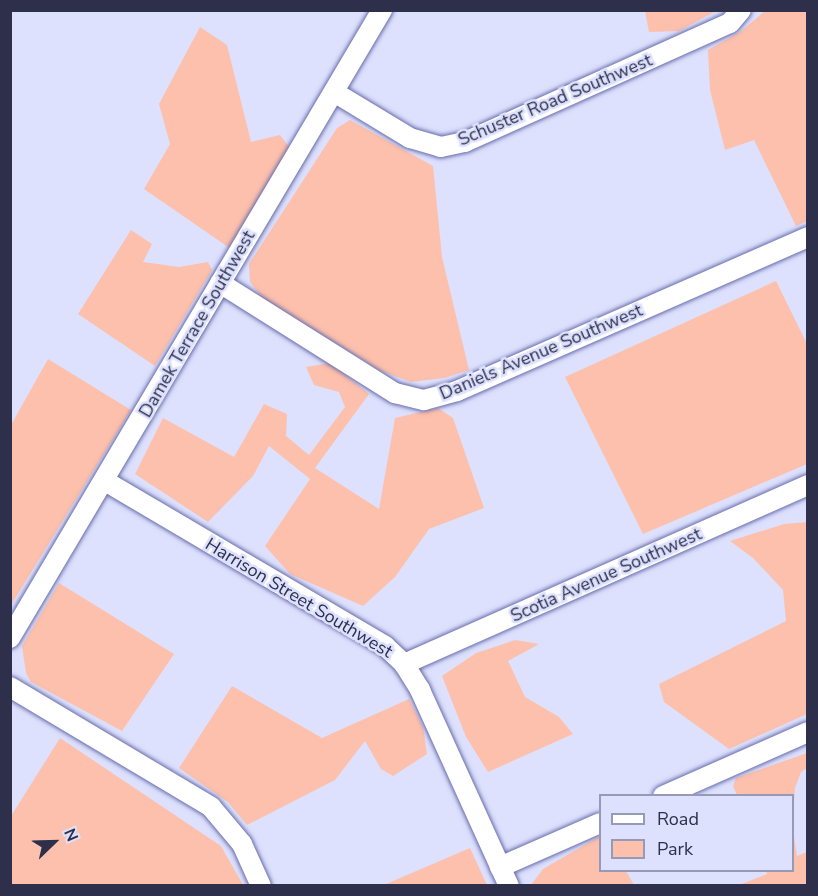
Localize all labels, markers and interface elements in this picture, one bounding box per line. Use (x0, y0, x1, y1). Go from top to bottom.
street label: Schuster Road Southwest (455, 49, 655, 151)
street label: Damek Terrace Southwest (135, 227, 259, 421)
street label: Daniels Avenue Southwest (436, 299, 646, 405)
street label: Scotia Avenue Southwest (507, 523, 705, 627)
street label: Harrison Street Southwest (201, 533, 397, 663)
legend (599, 794, 794, 872)
text: Road (657, 807, 699, 831)
north arrow (24, 812, 84, 872)
text: N (58, 825, 83, 845)
text: Park (657, 837, 693, 861)

